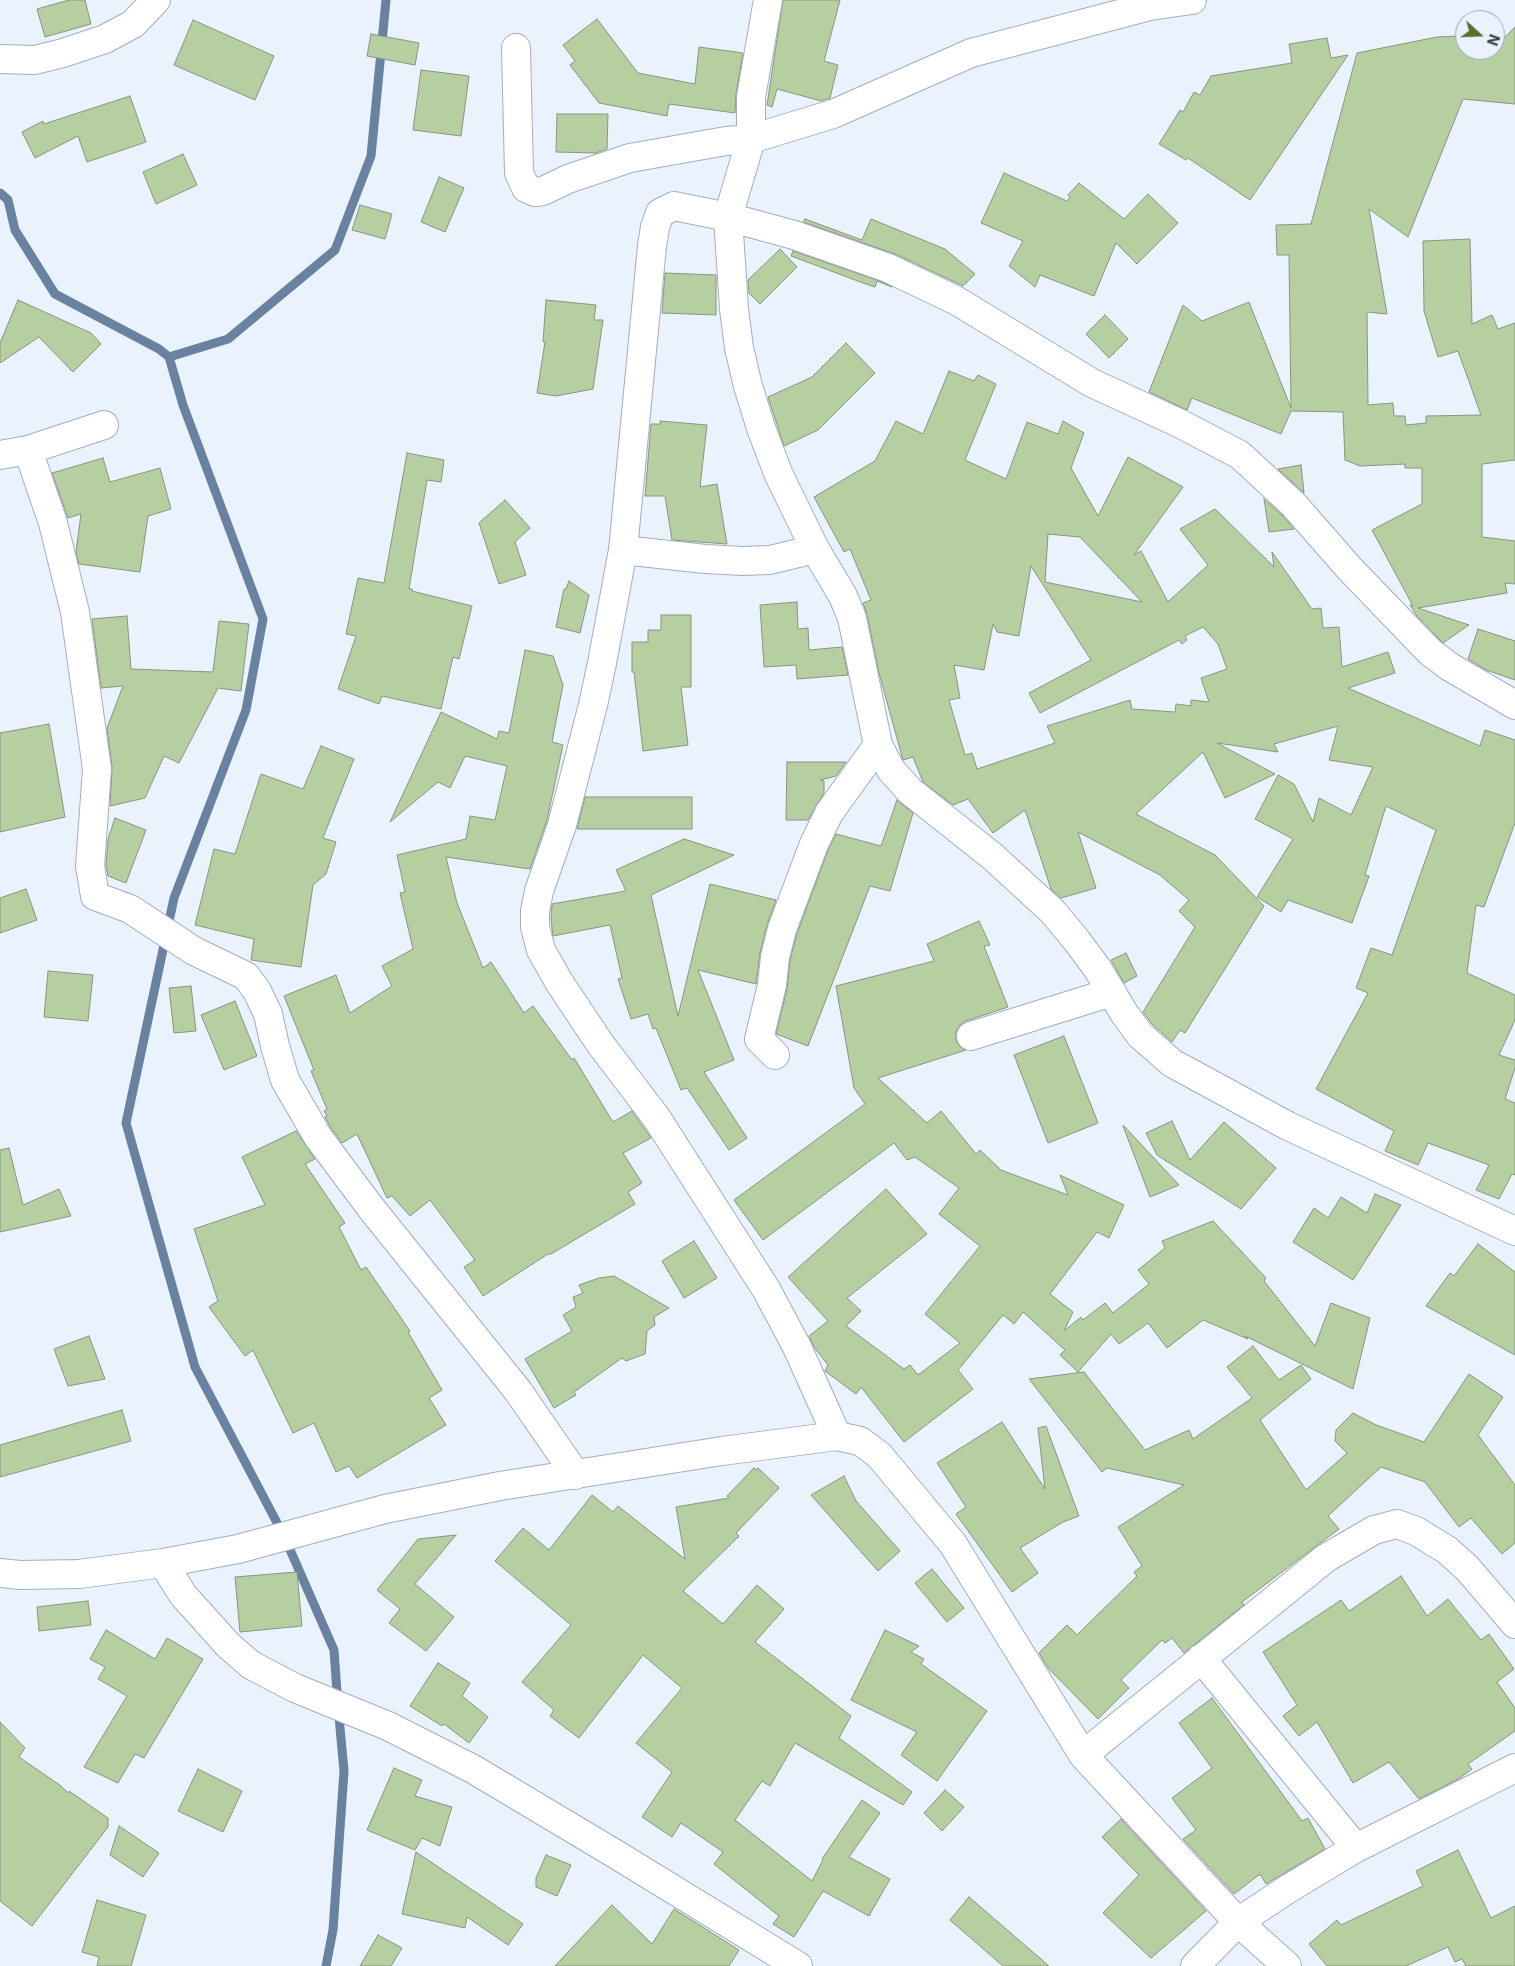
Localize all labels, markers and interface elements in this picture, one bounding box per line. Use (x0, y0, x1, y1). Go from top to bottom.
north arrow (1455, 10, 1505, 60)
text: N (1484, 32, 1503, 48)

